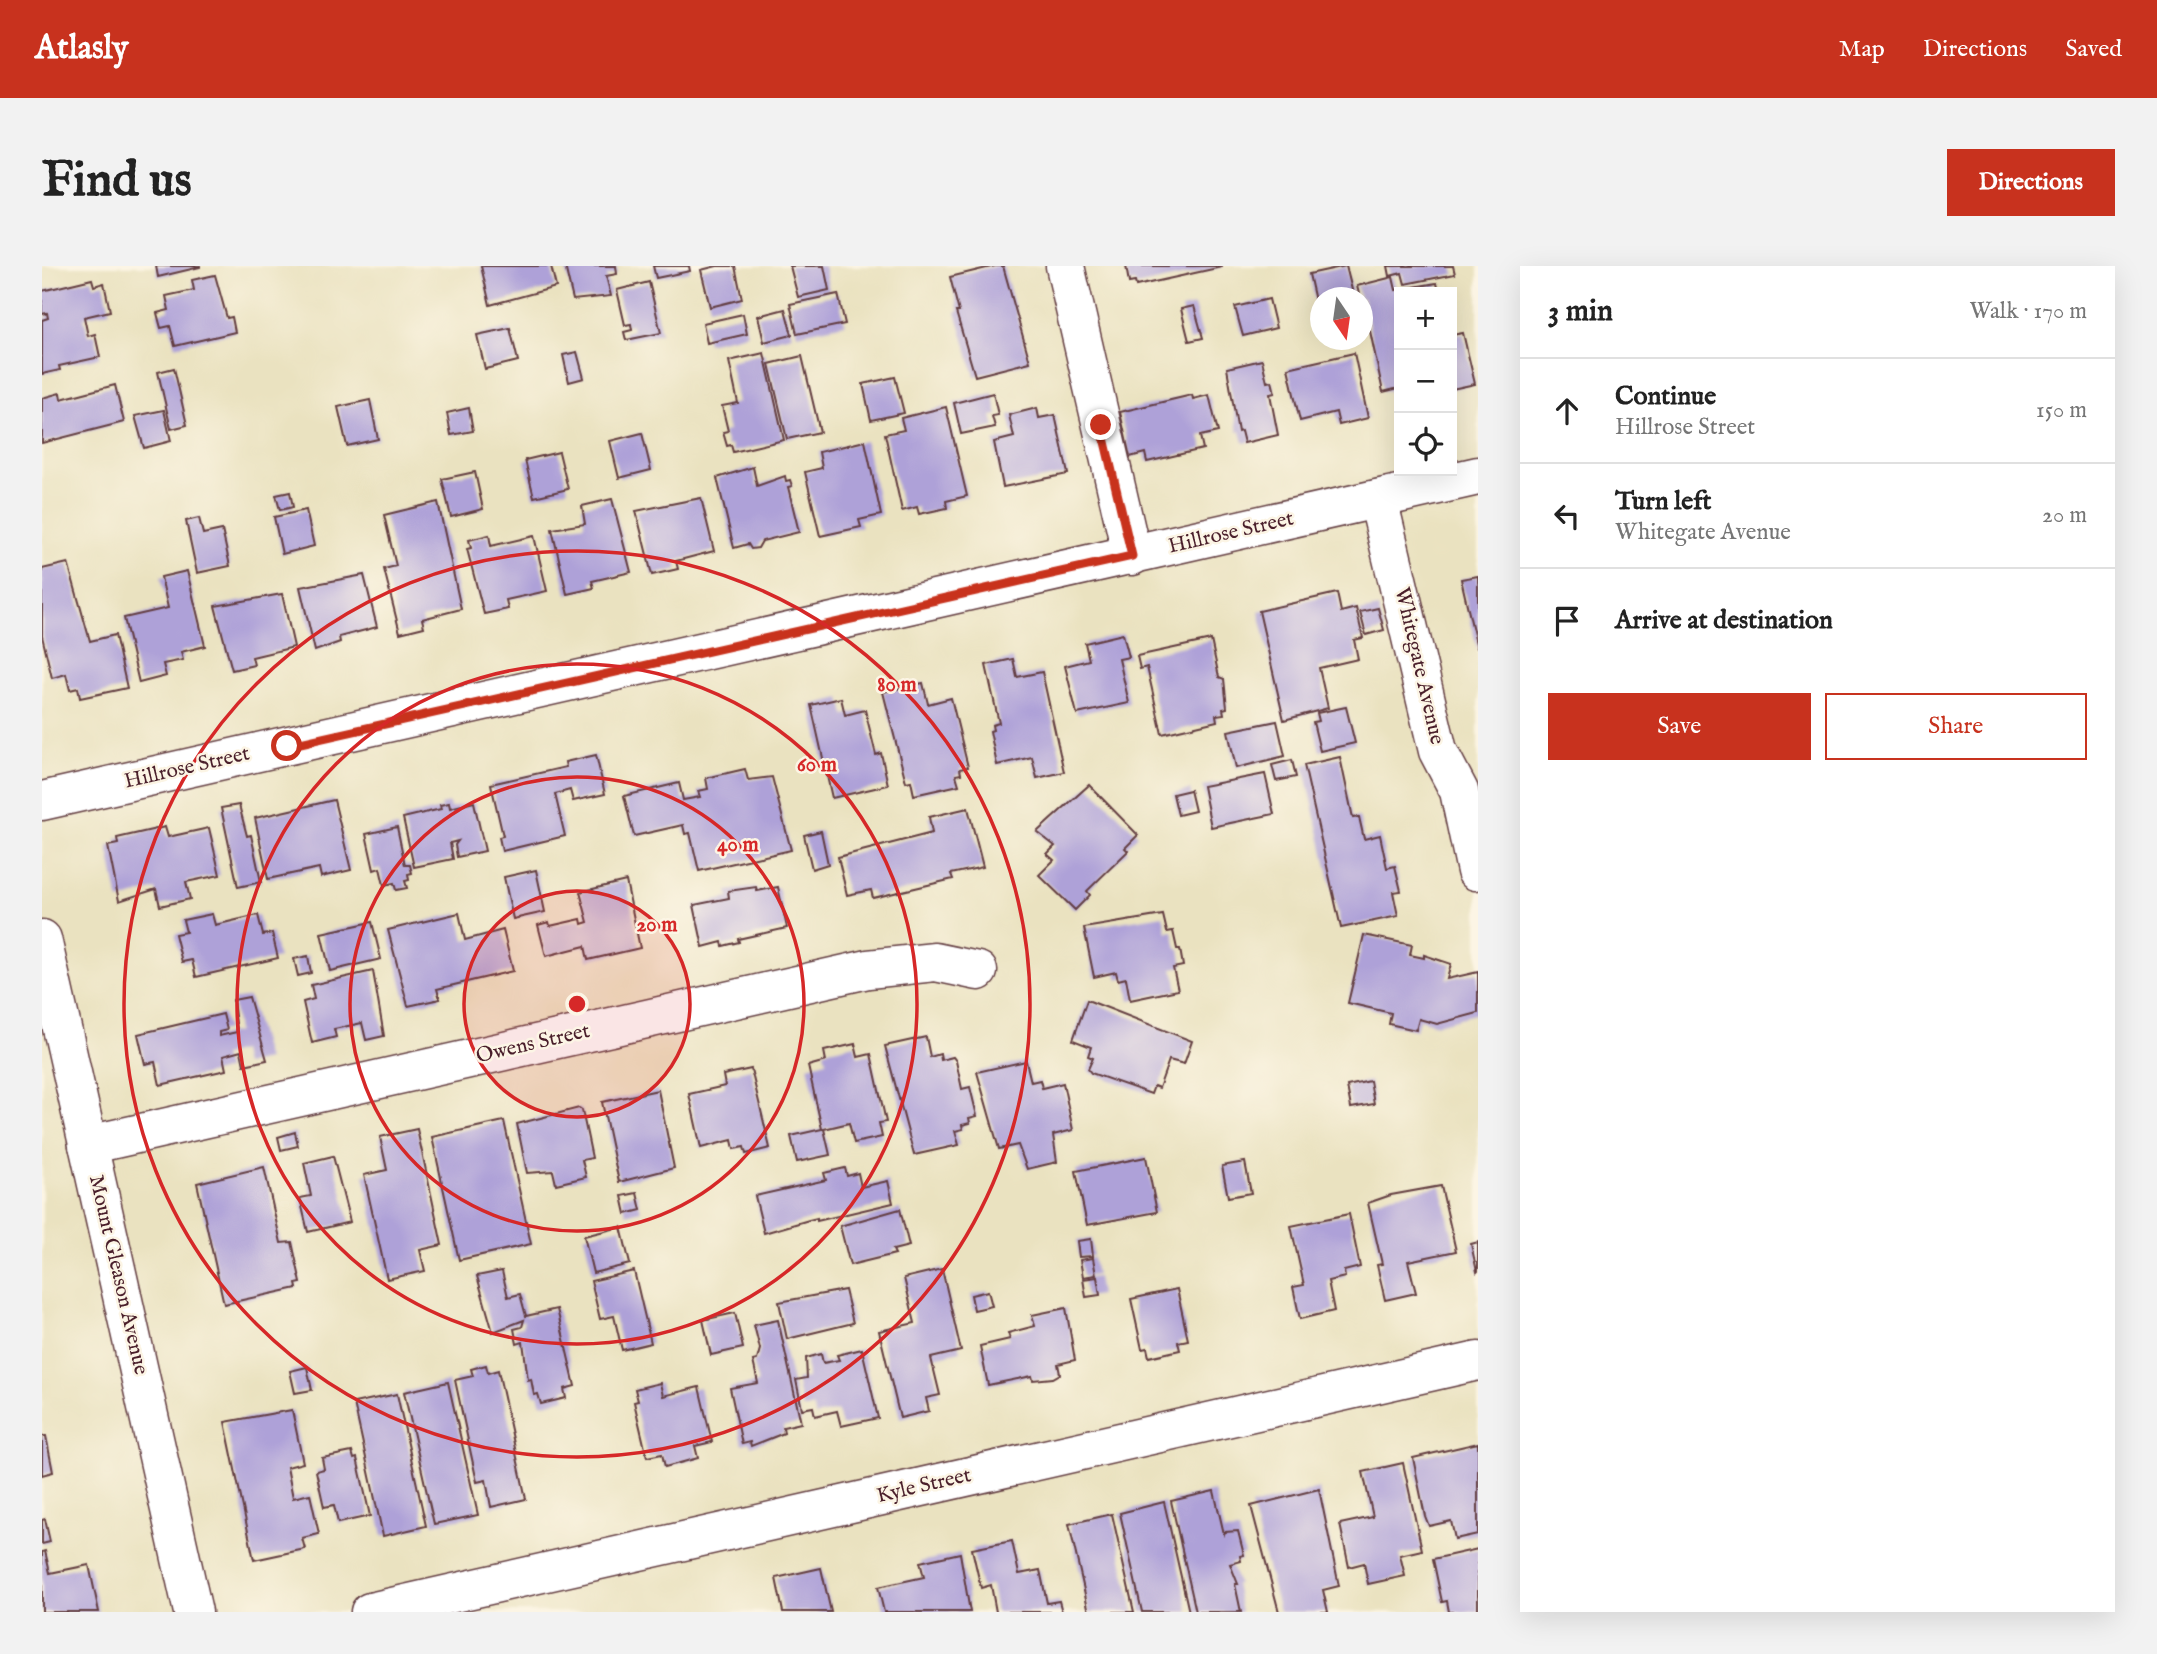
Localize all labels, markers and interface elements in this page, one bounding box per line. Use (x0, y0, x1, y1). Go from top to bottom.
text: Atlasly (35, 28, 128, 70)
text: Map (1839, 34, 1885, 65)
text: Directions (1923, 34, 2027, 65)
text: Saved (2065, 34, 2122, 65)
button: Directions (1947, 149, 2115, 216)
text: Find us (42, 151, 192, 213)
north arrow (1310, 287, 1373, 350)
map controls (1394, 287, 1457, 476)
button: + (1394, 287, 1457, 350)
text: 3 min (1548, 293, 1613, 331)
text: Walk · 170 m (1969, 297, 2087, 326)
button: − (1394, 350, 1457, 413)
text: Continue (1615, 380, 1716, 413)
icon: ahead (1548, 392, 1586, 430)
text: 150 m (2036, 396, 2087, 425)
route end (1085, 409, 1116, 440)
button: locate (1394, 413, 1457, 476)
text: Hillrose Street (1615, 413, 1755, 442)
text: Turn left (1615, 485, 1712, 518)
icon: left (1548, 497, 1586, 535)
text: 20 m (2042, 501, 2087, 530)
street label: Hillrose Street (1166, 505, 1296, 561)
text: Whitegate Avenue (1615, 518, 1791, 547)
street label: Whitegate Avenue (1388, 585, 1450, 748)
icon: arrive (1548, 602, 1586, 640)
text: Arrive at destination (1615, 604, 1833, 637)
text: 80 m (877, 672, 917, 699)
button: Save (1548, 693, 1811, 760)
button: Share (1825, 693, 2087, 760)
route start (271, 730, 302, 761)
street label: Hillrose Street (122, 740, 252, 796)
text: 60 m (797, 752, 838, 779)
text: 40 m (717, 832, 759, 859)
text: 20 m (637, 912, 678, 939)
centre of rings (565, 992, 589, 1016)
street label: Owens Street (473, 1018, 593, 1070)
street label: Mount Gleason Avenue (82, 1172, 154, 1378)
street label: Kyle Street (874, 1462, 974, 1510)

